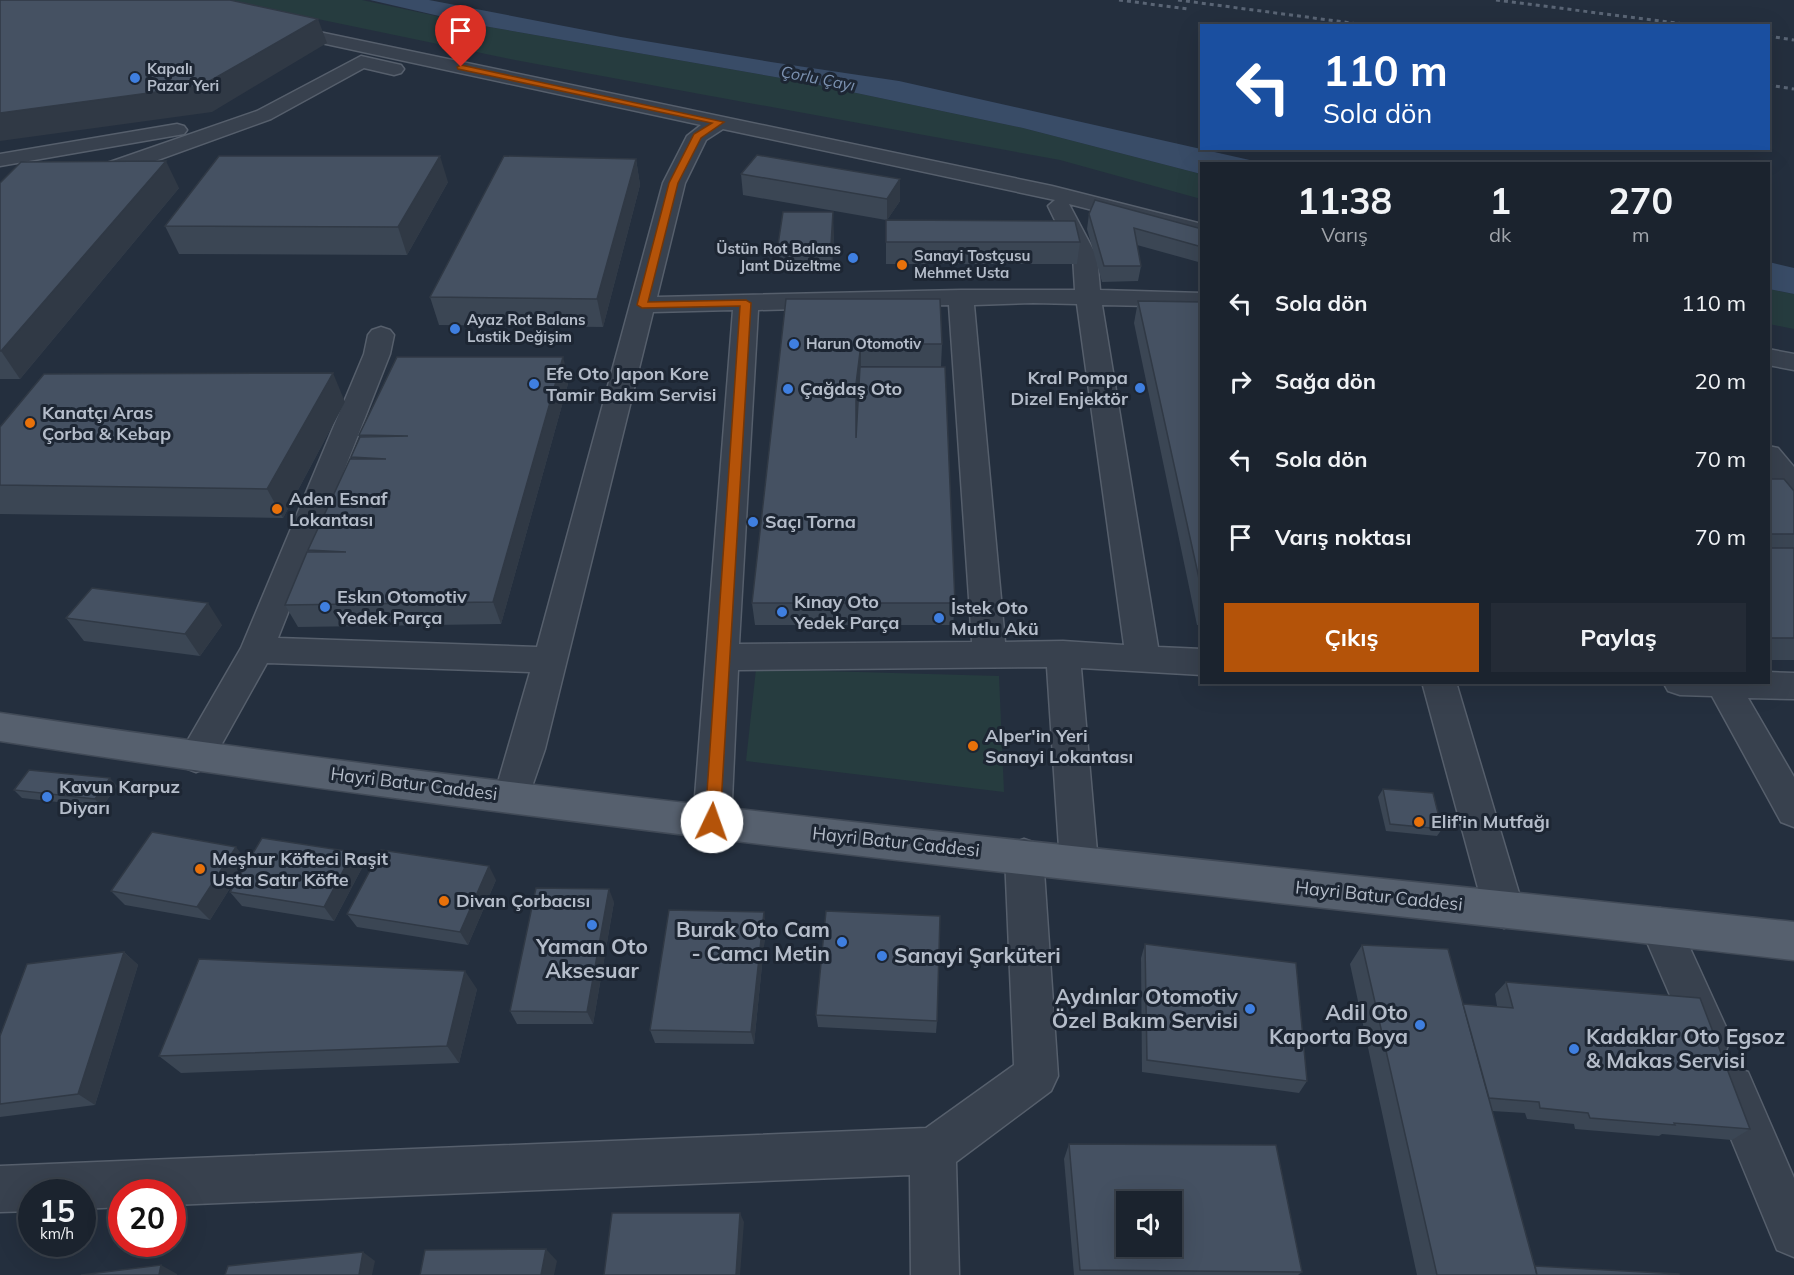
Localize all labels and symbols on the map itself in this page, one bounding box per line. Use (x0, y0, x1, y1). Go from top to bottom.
pin (435, 5, 486, 67)
place label: Kapalı Pazar Yeri (147, 59, 219, 95)
water label: Çorlu Çayı (779, 61, 857, 95)
marker: Kapalı Pazar Yeri (128, 71, 142, 85)
place label: Üstün Rot Balans Jant Düzeltme (716, 239, 841, 275)
place label: Sanayi Tostçusu Mehmet Usta (914, 246, 1030, 282)
marker: Üstün Rot Balans Jant Düzeltme (846, 251, 860, 265)
marker: Sanayi Tostçusu Mehmet Usta (895, 258, 909, 272)
place label: Ayaz Rot Balans Lastik Değişim (467, 310, 586, 346)
marker: Ayaz Rot Balans Lastik Değişim (448, 322, 462, 336)
place label: Harun Otomotiv (806, 334, 922, 353)
marker: Harun Otomotiv (787, 337, 801, 351)
place label: Efe Oto Japon Kore Tamir Bakım Servisi (546, 362, 716, 406)
place label: Kral Pompa Dizel Enjektör (1011, 366, 1129, 410)
marker: Efe Oto Japon Kore Tamir Bakım Servisi (527, 377, 541, 391)
place label: Çağdaş Oto (800, 377, 902, 400)
marker: Kral Pompa Dizel Enjektör (1133, 381, 1147, 395)
marker: Çağdaş Oto (781, 382, 795, 396)
place label: Kanatçı Aras Çorba & Kebap (42, 401, 171, 445)
marker: Kanatçı Aras Çorba & Kebap (23, 416, 37, 430)
place label: Aden Esnaf Lokantası (289, 487, 388, 531)
marker: Aden Esnaf Lokantası (270, 502, 284, 516)
place label: Saçı Torna (765, 510, 856, 533)
marker: Saçı Torna (746, 515, 760, 529)
place label: Eskın Otomotiv Yedek Parça (336, 585, 467, 629)
place label: Kınay Oto Yedek Parça (793, 590, 899, 634)
place label: İstek Oto Mutlu Akü (951, 596, 1039, 640)
marker: Eskın Otomotiv Yedek Parça (318, 600, 332, 614)
marker: Kınay Oto Yedek Parça (775, 605, 789, 619)
marker: İstek Oto Mutlu Akü (932, 611, 946, 625)
place label: Alper'in Yeri Sanayi Lokantası (985, 724, 1133, 768)
marker: Alper'in Yeri Sanayi Lokantası (966, 739, 980, 753)
street label: Hayri Batur Caddesi (329, 762, 499, 805)
place label: Kavun Karpuz Diyarı (59, 775, 180, 819)
marker: Kavun Karpuz Diyarı (40, 790, 54, 804)
position arrow (680, 790, 744, 854)
place label: Elif'in Mutfağı (1431, 810, 1550, 833)
marker: Elif'in Mutfağı (1412, 815, 1426, 829)
street label: Hayri Batur Caddesi (811, 821, 981, 862)
place label: Meşhur Köfteci Raşit Usta Satır Köfte (212, 847, 388, 891)
marker: Meşhur Köfteci Raşit Usta Satır Köfte (193, 862, 207, 876)
street label: Hayri Batur Caddesi (1294, 875, 1464, 916)
place label: Divan Çorbacısı (456, 889, 590, 912)
marker: Divan Çorbacısı (437, 894, 451, 908)
place label: Burak Oto Cam - Camcı Metin (676, 916, 830, 966)
marker: Yaman Oto Aksesuar (585, 918, 599, 932)
place label: Yaman Oto Aksesuar (535, 933, 648, 983)
marker: Burak Oto Cam - Camcı Metin (835, 935, 849, 949)
place label: Sanayi Şarküteri (894, 942, 1061, 968)
marker: Sanayi Şarküteri (875, 949, 889, 963)
place label: Aydınlar Otomotiv Özel Bakım Servisi (1052, 983, 1239, 1033)
place label: Adil Oto Kaporta Boya (1269, 999, 1408, 1049)
marker: Aydınlar Otomotiv Özel Bakım Servisi (1243, 1002, 1257, 1016)
marker: Adil Oto Kaporta Boya (1413, 1018, 1427, 1032)
place label: Kadaklar Oto Egsoz & Makas Servisi (1586, 1023, 1785, 1073)
marker: Kadaklar Oto Egsoz & Makas Servisi (1567, 1042, 1581, 1056)
speed limit sign: 20 (108, 1179, 186, 1257)

